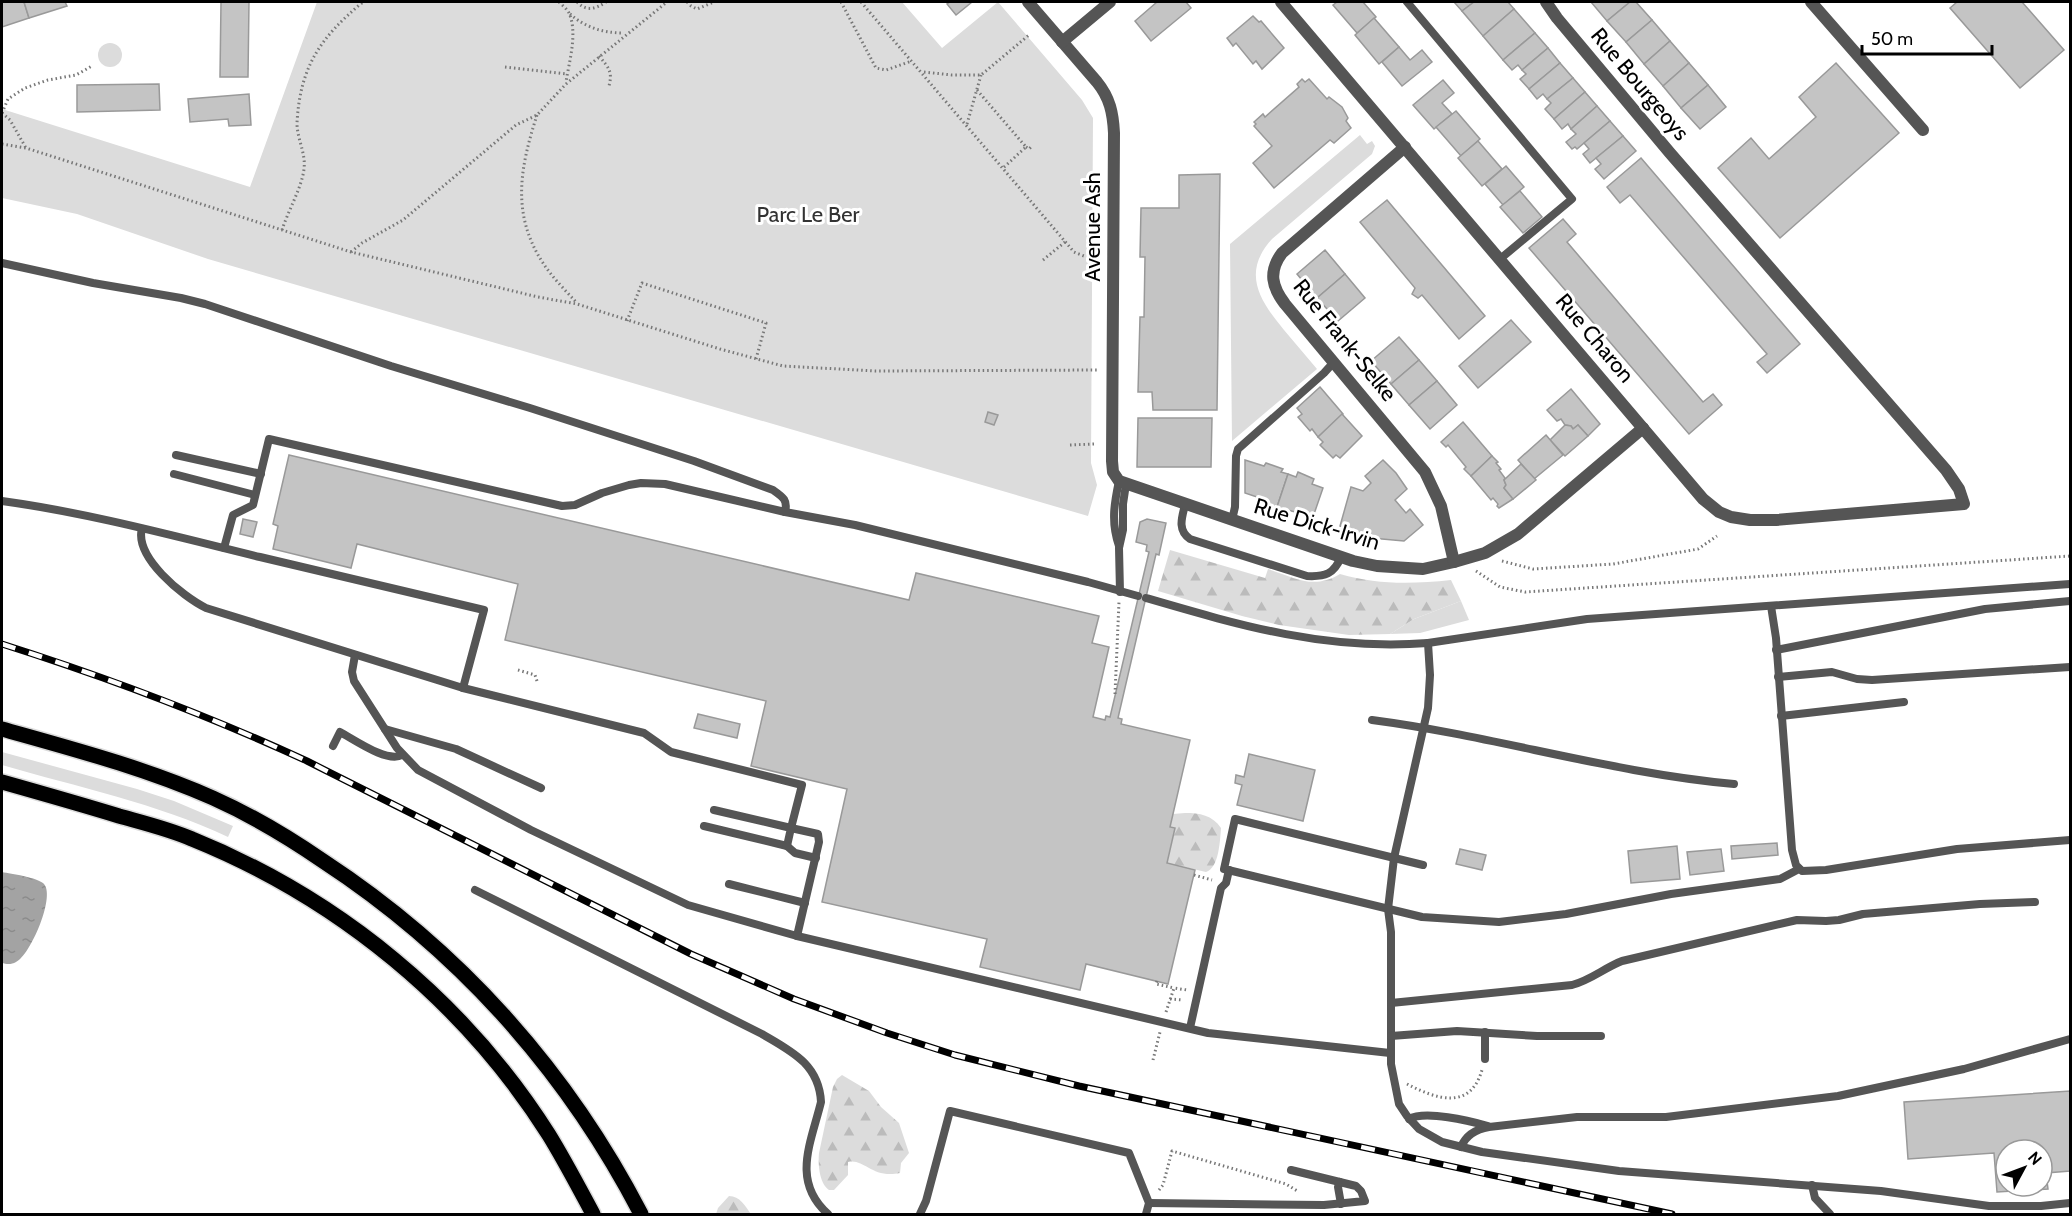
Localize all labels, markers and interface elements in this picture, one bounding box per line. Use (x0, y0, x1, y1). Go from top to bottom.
scale bar (1862, 18, 1992, 56)
street label: Rue Bourgeoys (1585, 22, 1695, 146)
text: 50 m (1871, 28, 1913, 50)
street label: Avenue Ash (1079, 172, 1106, 282)
park label: Parc Le Ber (757, 201, 859, 228)
street label: Rue Frank-Selke (1287, 273, 1403, 407)
street label: Rue Charon (1550, 288, 1640, 388)
street label: Rue Dick-Irvin (1251, 492, 1383, 556)
north arrow (1994, 1138, 2054, 1198)
text: N (2024, 1148, 2046, 1169)

